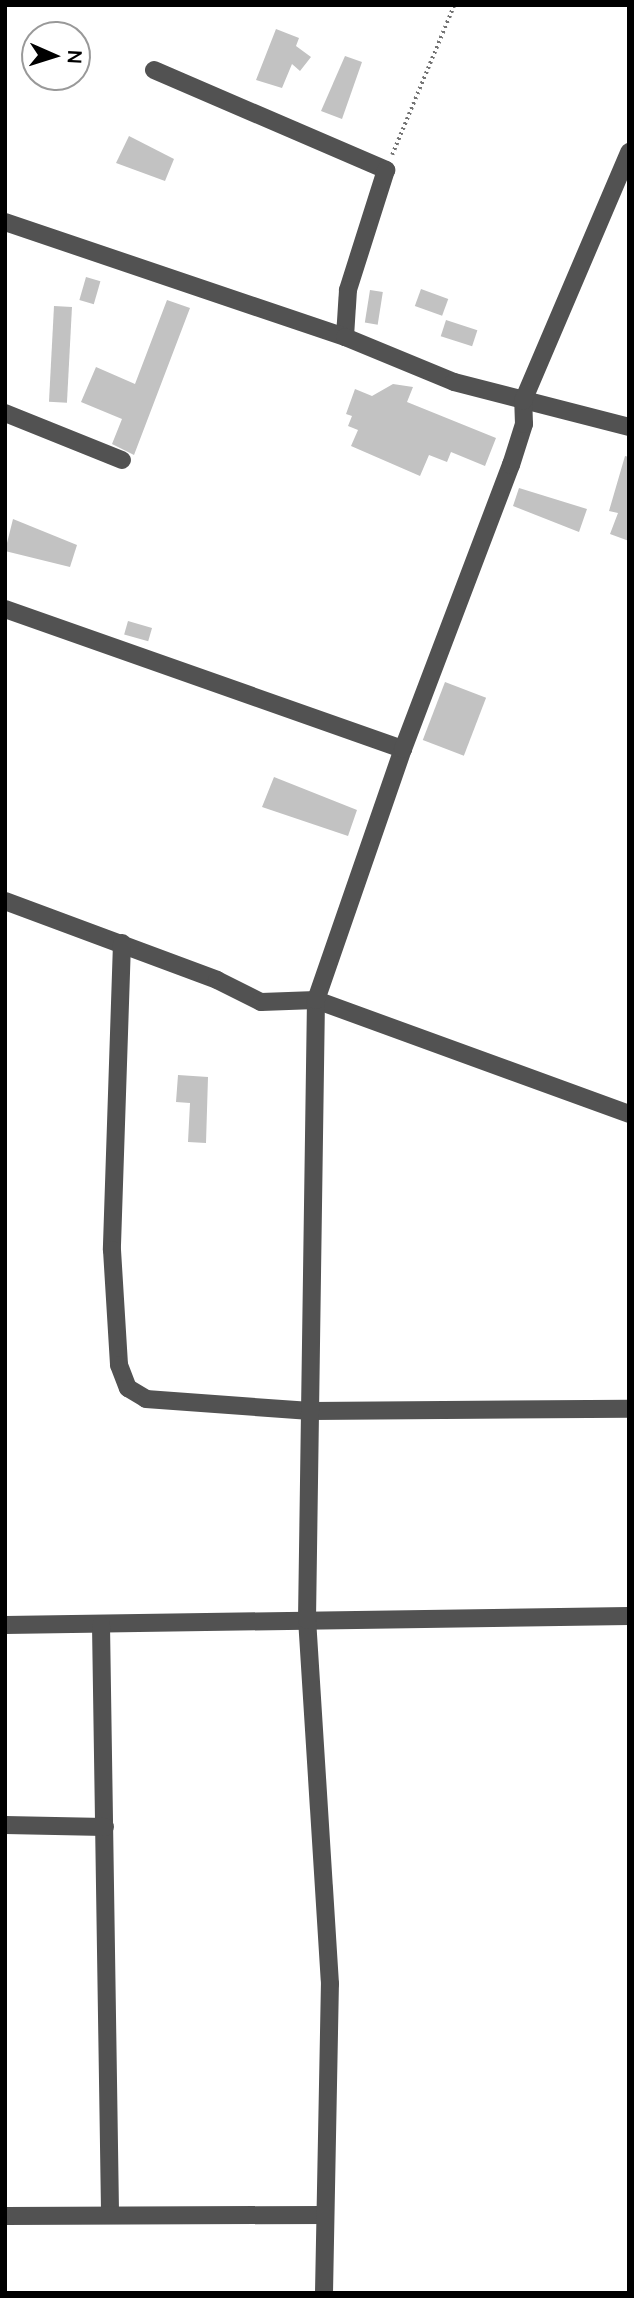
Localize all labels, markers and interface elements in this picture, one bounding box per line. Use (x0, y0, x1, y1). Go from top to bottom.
north arrow (21, 21, 91, 91)
text: N (62, 49, 88, 64)

